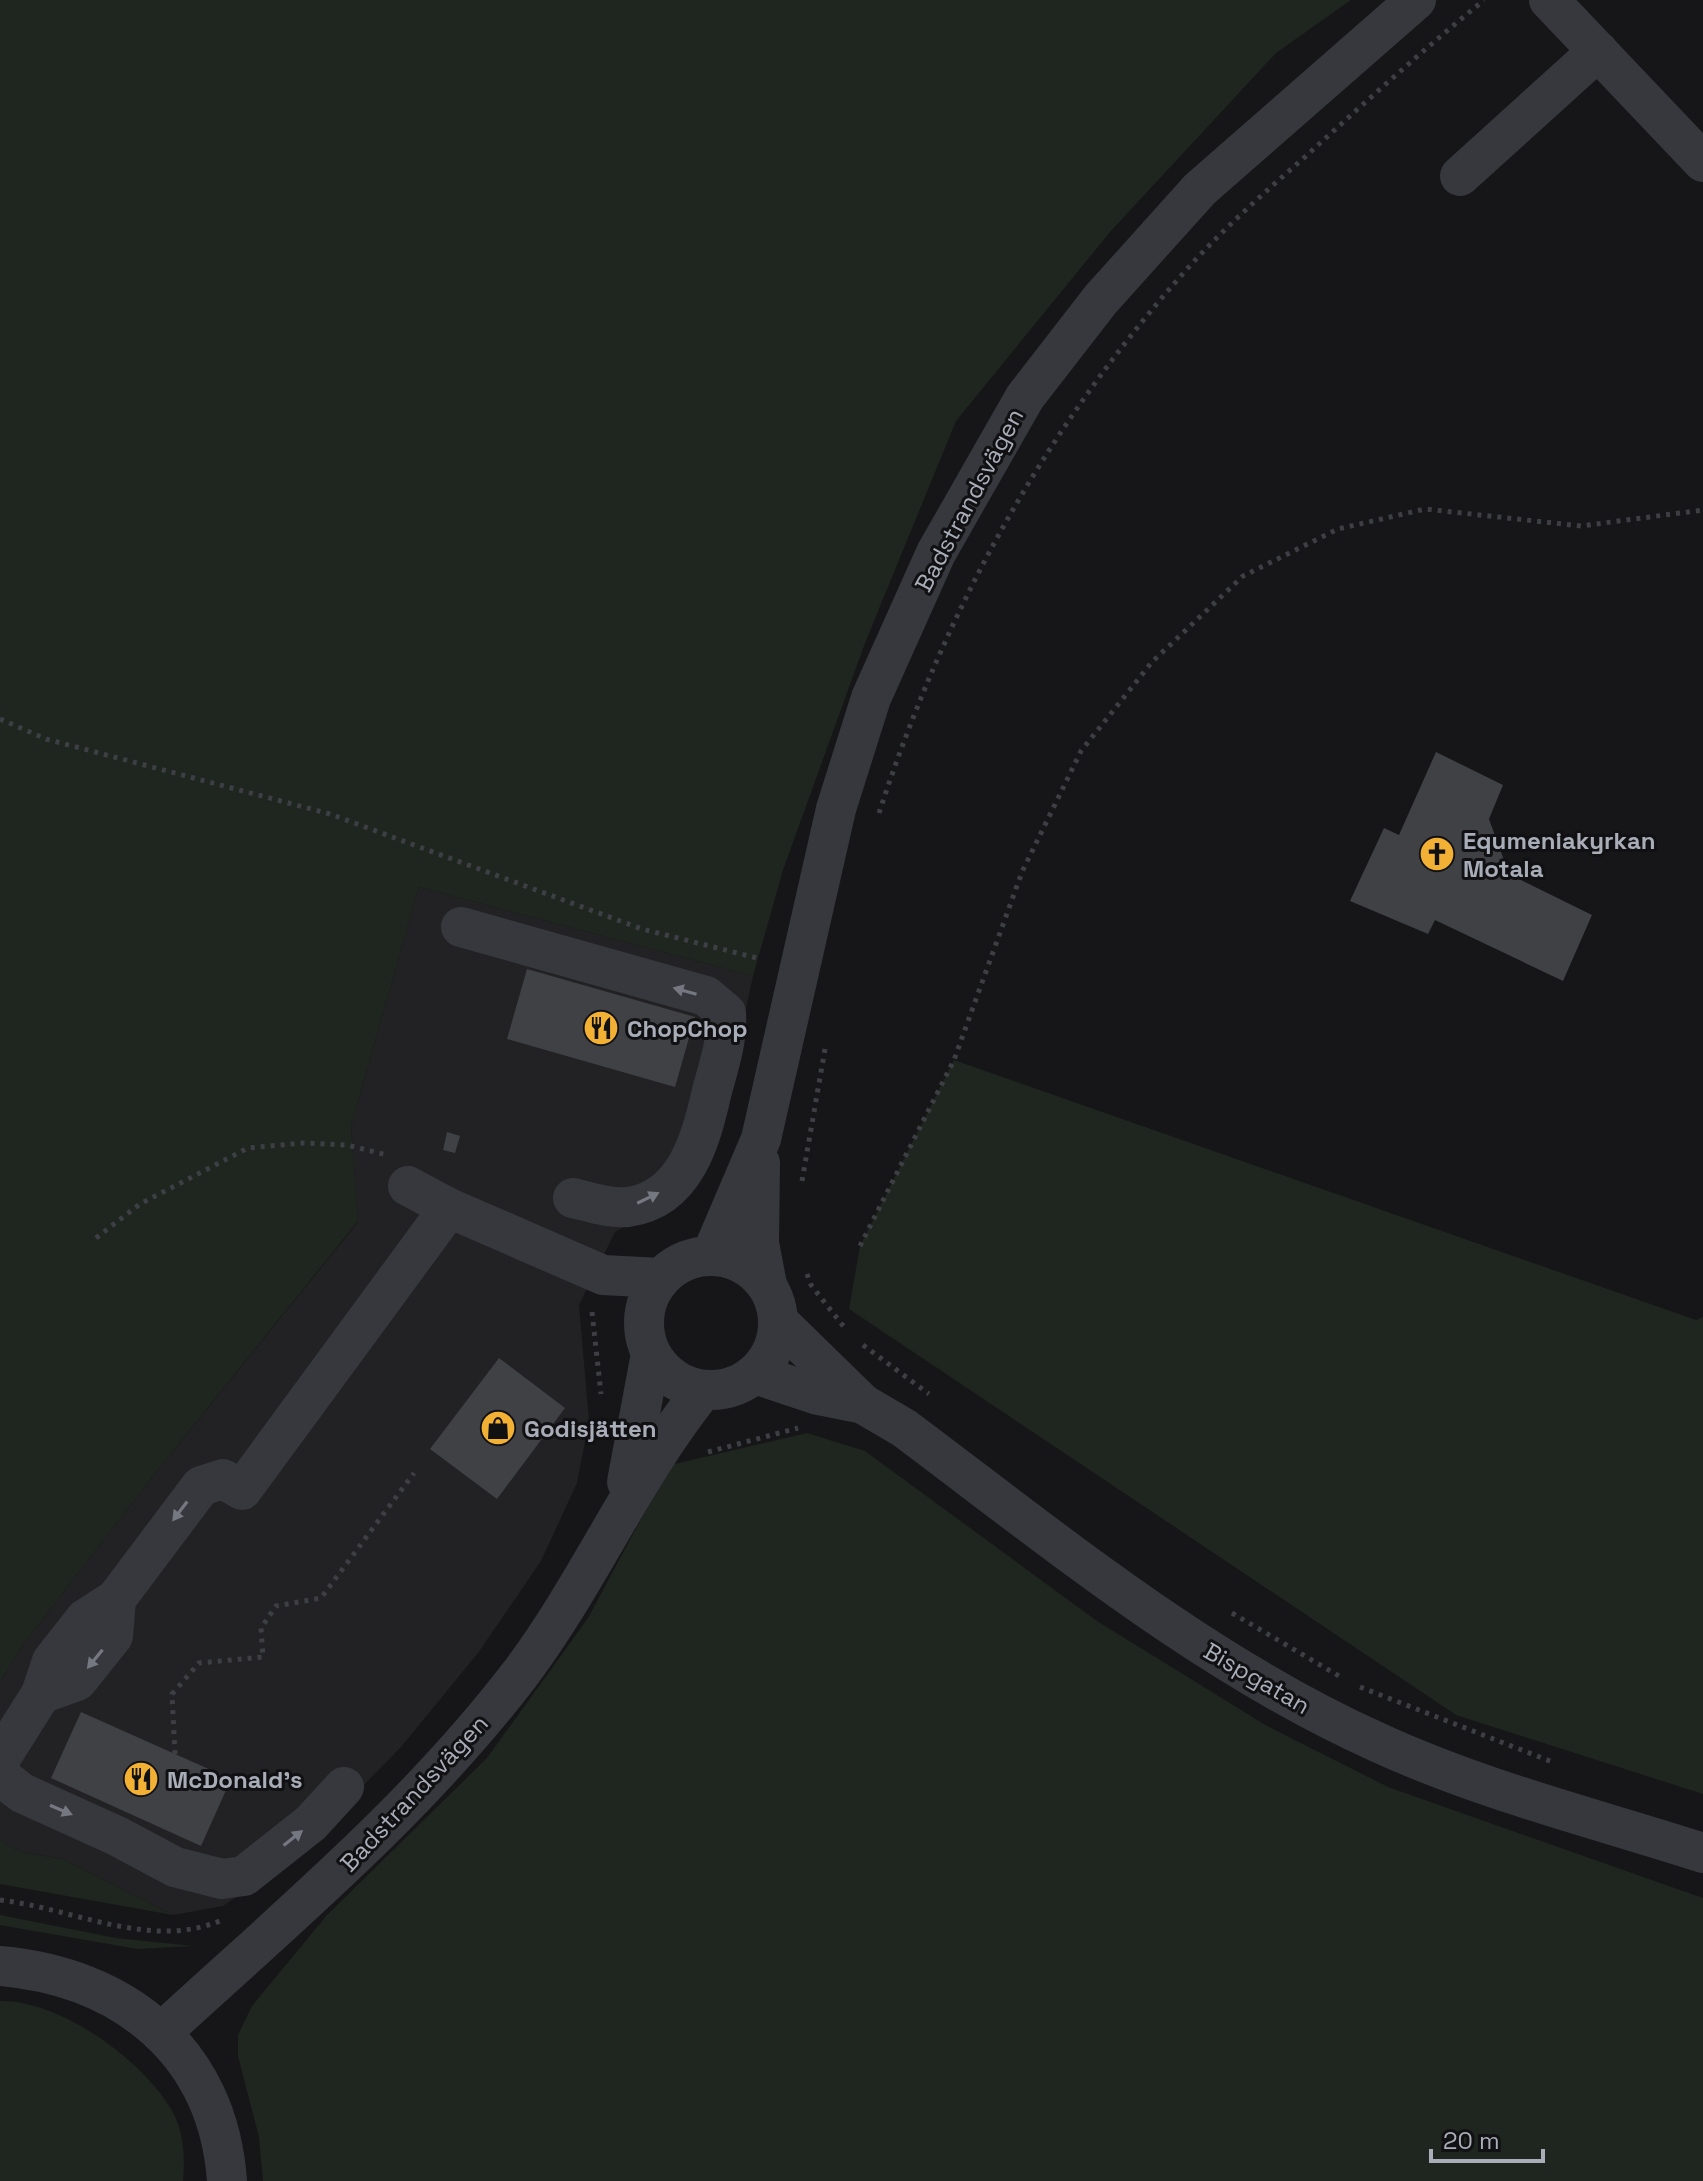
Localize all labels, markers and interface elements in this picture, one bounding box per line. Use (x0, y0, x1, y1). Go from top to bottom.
street label: Badstrandsvägen (908, 403, 1030, 597)
place label: Equmeniakyrkan Motala (1463, 825, 1656, 884)
church icon: Equmeniakyrkan Motala (1418, 835, 1456, 873)
one-way arrow (672, 984, 697, 996)
restaurant icon: ChopChop (582, 1009, 620, 1047)
place label: ChopChop (627, 1013, 747, 1044)
one-way arrow (637, 1191, 660, 1205)
shop icon: Godisjätten (479, 1409, 517, 1447)
place label: Godisjätten (524, 1413, 657, 1444)
one-way arrow (173, 1500, 189, 1521)
street label: Bispgatan (1198, 1635, 1316, 1721)
one-way arrow (87, 1648, 104, 1668)
street label: Badstrandsvägen (333, 1708, 495, 1878)
restaurant icon: McDonald's (122, 1760, 160, 1798)
place label: McDonald's (167, 1764, 303, 1795)
one-way arrow (49, 1803, 73, 1816)
one-way arrow (283, 1830, 303, 1846)
scale bar (1431, 2113, 1543, 2163)
text: 20 m (1443, 2125, 1500, 2156)

